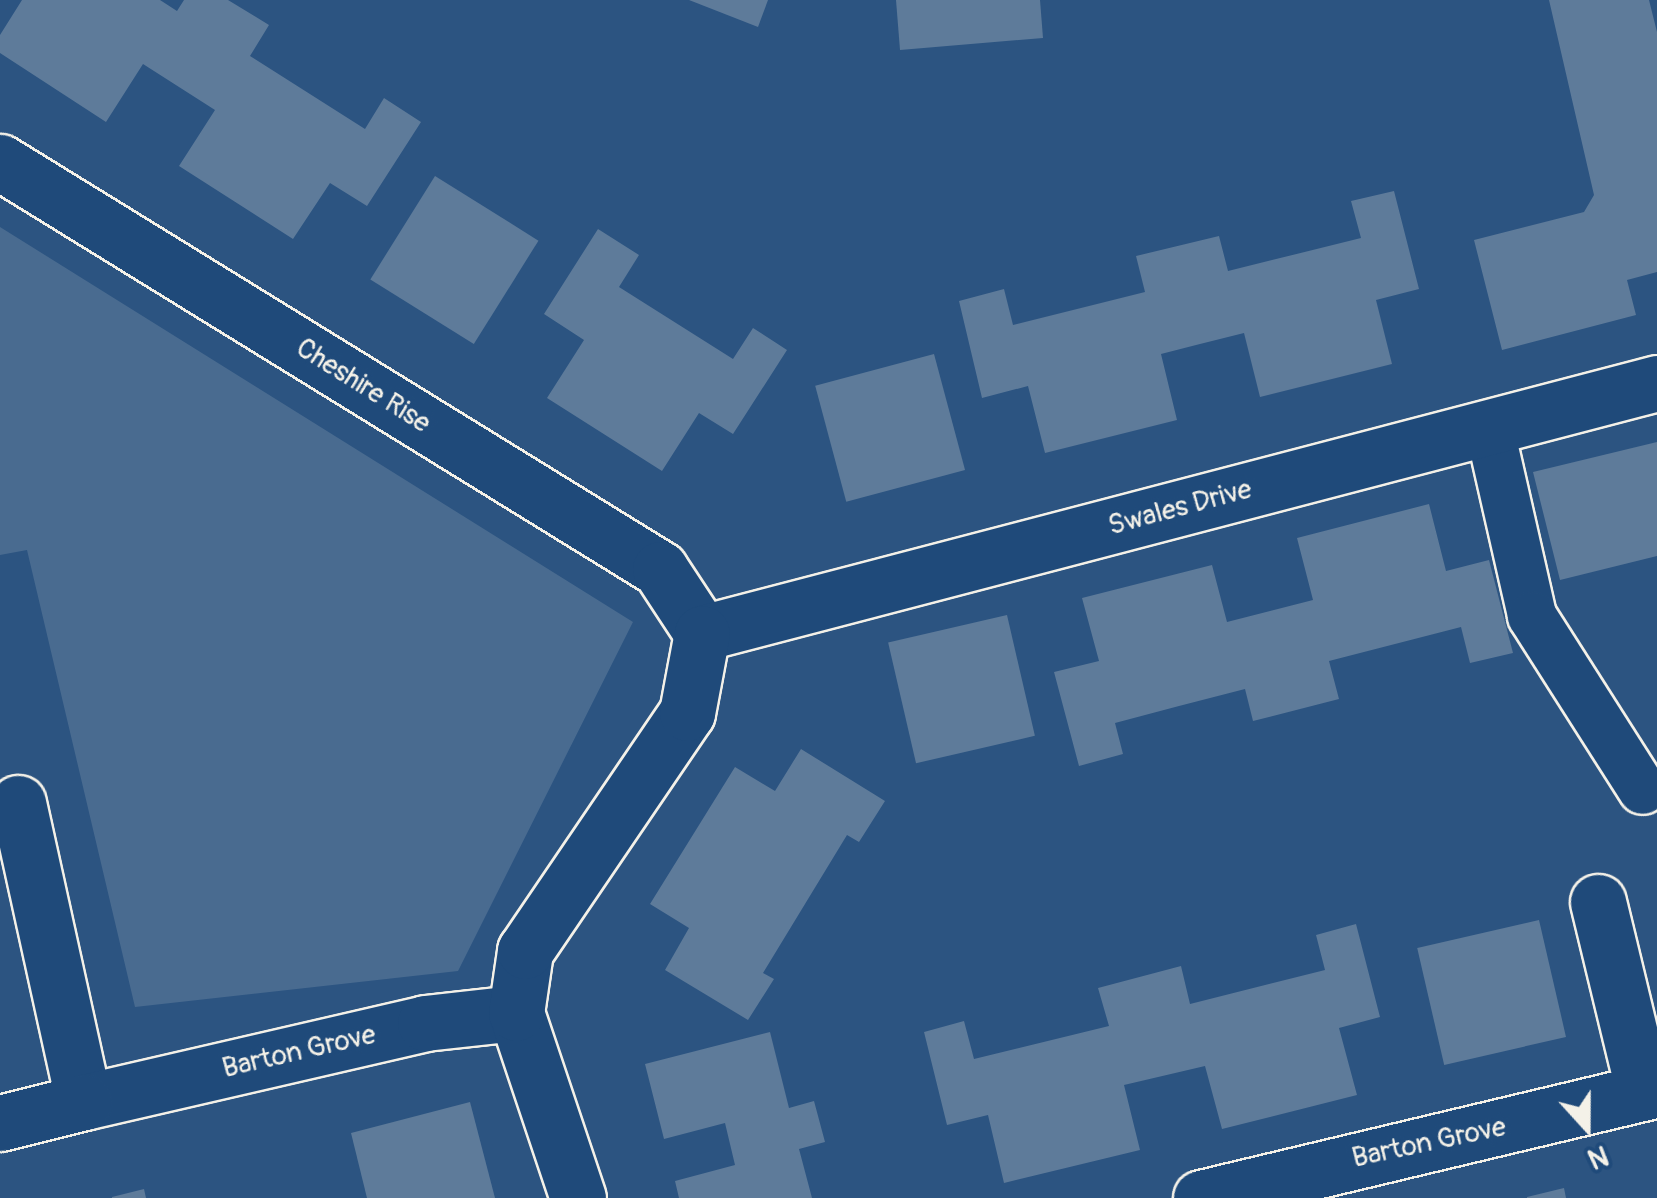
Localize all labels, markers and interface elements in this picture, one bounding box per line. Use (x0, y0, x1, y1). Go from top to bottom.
street label: Cheshire Rise (290, 331, 436, 441)
street label: Swales Drive (1105, 473, 1255, 543)
street label: Barton Grove (219, 1018, 379, 1086)
north arrow (1537, 1078, 1637, 1178)
street label: Barton Grove (1349, 1110, 1509, 1176)
text: N (1583, 1137, 1613, 1176)

